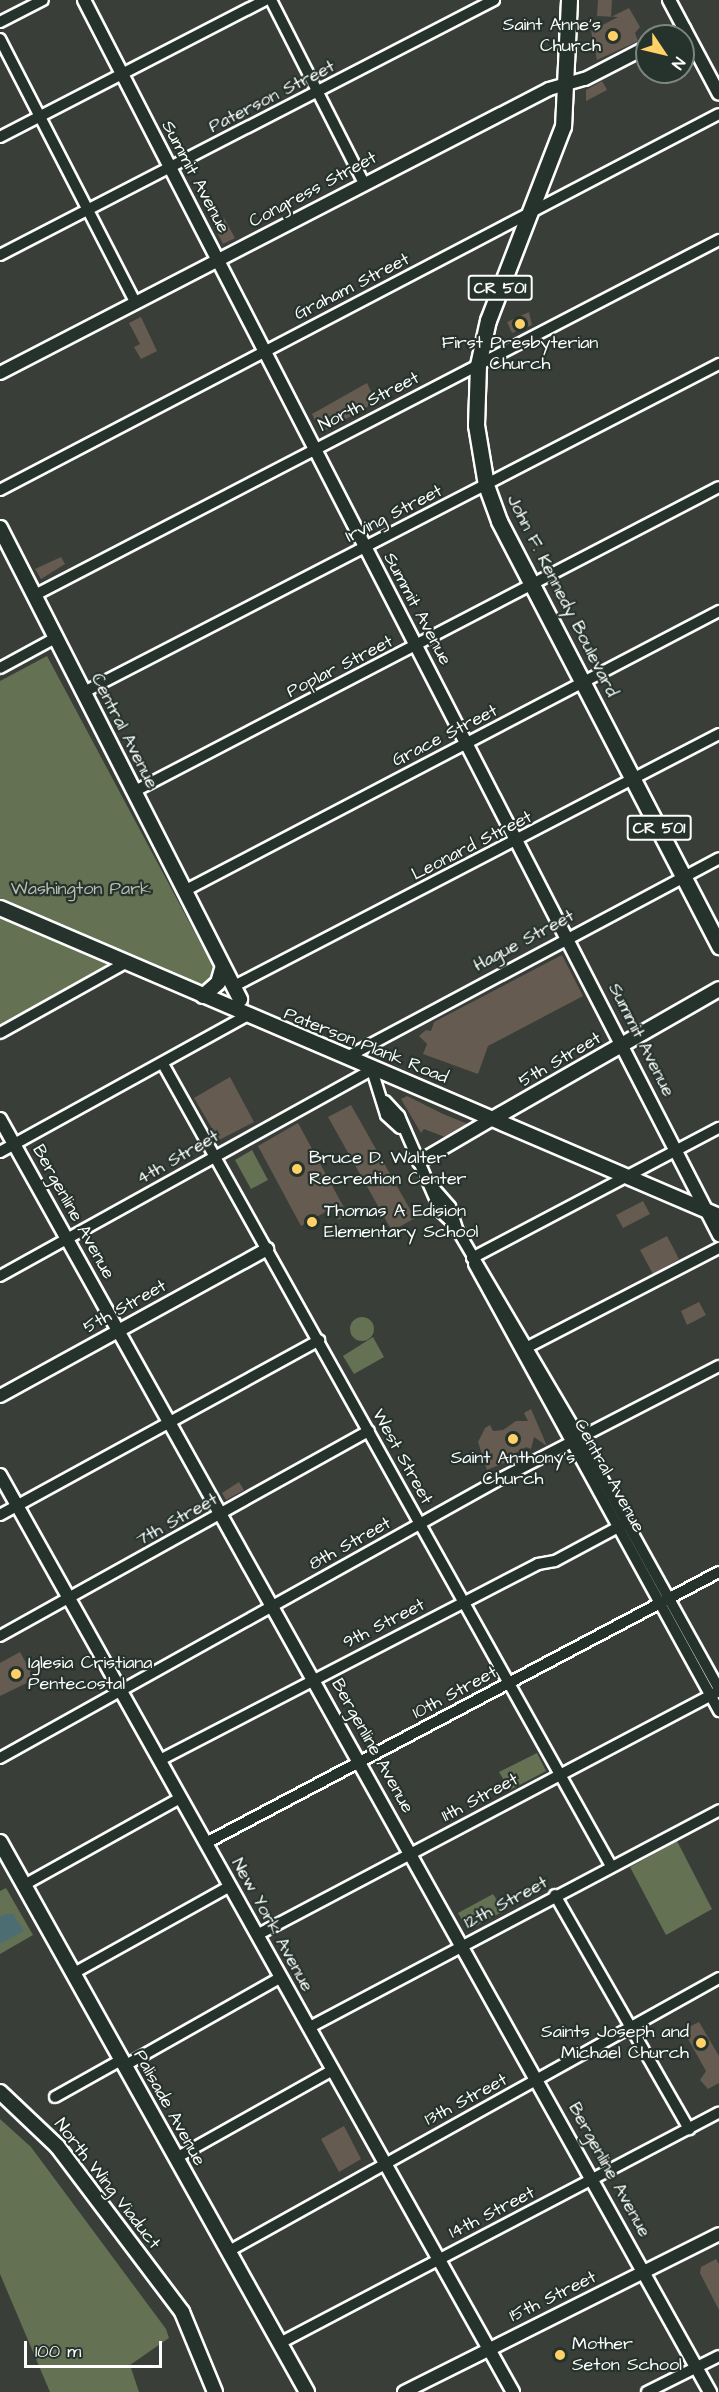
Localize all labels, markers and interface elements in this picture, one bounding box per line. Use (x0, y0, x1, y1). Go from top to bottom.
place label: Saint Anne's Church (503, 15, 601, 57)
north arrow (635, 24, 695, 84)
marker: Saint Anne's Church (606, 29, 620, 43)
text: N (666, 53, 690, 74)
street label: Paterson Street (205, 56, 339, 138)
street label: Summit Avenue (156, 117, 234, 237)
street label: Congress Street (245, 147, 381, 233)
street label: Graham Street (291, 249, 413, 325)
road number: CR 501 (467, 275, 533, 301)
marker: First Presbyterian Church (513, 317, 527, 331)
place label: First Presbyterian Church (442, 333, 598, 376)
street label: North Street (315, 367, 423, 437)
street label: Irving Street (342, 480, 446, 548)
street label: John F. Kennedy Boulevard (502, 491, 622, 701)
street label: Summit Avenue (378, 549, 456, 669)
street label: Poplar Street (283, 631, 397, 703)
street label: Central Avenue (86, 670, 162, 792)
street label: Grace Street (389, 700, 501, 772)
street label: Leonard Street (408, 806, 536, 886)
road number: CR 501 (626, 815, 692, 841)
park label: Washington Park (11, 878, 151, 900)
street label: Hague Street (470, 905, 578, 977)
street label: Summit Avenue (603, 980, 679, 1100)
street label: Paterson Plank Road (281, 1003, 451, 1089)
street label: 5th Street (515, 1028, 605, 1092)
street label: 4th Street (133, 1126, 223, 1190)
street label: Bergenline Avenue (27, 1141, 119, 1283)
place label: Bruce D. Walter Recreation Center (309, 1148, 467, 1190)
marker: Bruce D. Walter Recreation Center (290, 1162, 304, 1176)
place label: Thomas A Edision Elementary School (324, 1201, 478, 1244)
marker: Thomas A Edision Elementary School (305, 1215, 319, 1229)
street label: 5th Street (80, 1275, 170, 1339)
street label: West Street (367, 1406, 437, 1508)
street label: Central Avenue (569, 1416, 649, 1536)
marker: Saint Anthony's Church (506, 1432, 520, 1446)
place label: Saint Anthony's Church (451, 1448, 575, 1490)
street label: 7th Street (132, 1489, 222, 1551)
street label: 8th Street (305, 1513, 395, 1575)
street label: 9th Street (339, 1594, 429, 1654)
place label: Iglesia Cristiana Pentecostal (28, 1653, 152, 1696)
street label: 10th Street (409, 1662, 501, 1724)
marker: Iglesia Cristiana Pentecostal (9, 1667, 23, 1681)
street label: Bergenline Avenue (326, 1675, 418, 1817)
street label: 11th Street (438, 1769, 522, 1827)
street label: New York Avenue (226, 1855, 318, 1995)
street label: 12th Street (461, 1872, 551, 1934)
place label: Saints Joseph and Michael Church (541, 2022, 689, 2064)
marker: Saints Joseph and Michael Church (694, 2036, 708, 2050)
street label: Palisade Avenue (128, 2046, 210, 2170)
street label: 13th Street (421, 2069, 511, 2131)
street label: Bergenline Avenue (563, 2099, 655, 2241)
street label: North Wing Viaduct (49, 2114, 165, 2254)
street label: 14th Street (445, 2182, 539, 2244)
street label: 15th Street (506, 2267, 600, 2327)
scale bar (27, 2329, 165, 2367)
place label: Mother Seton School (572, 2334, 682, 2376)
text: 100 m (35, 2339, 81, 2364)
marker: Mother Seton School (553, 2348, 567, 2362)

